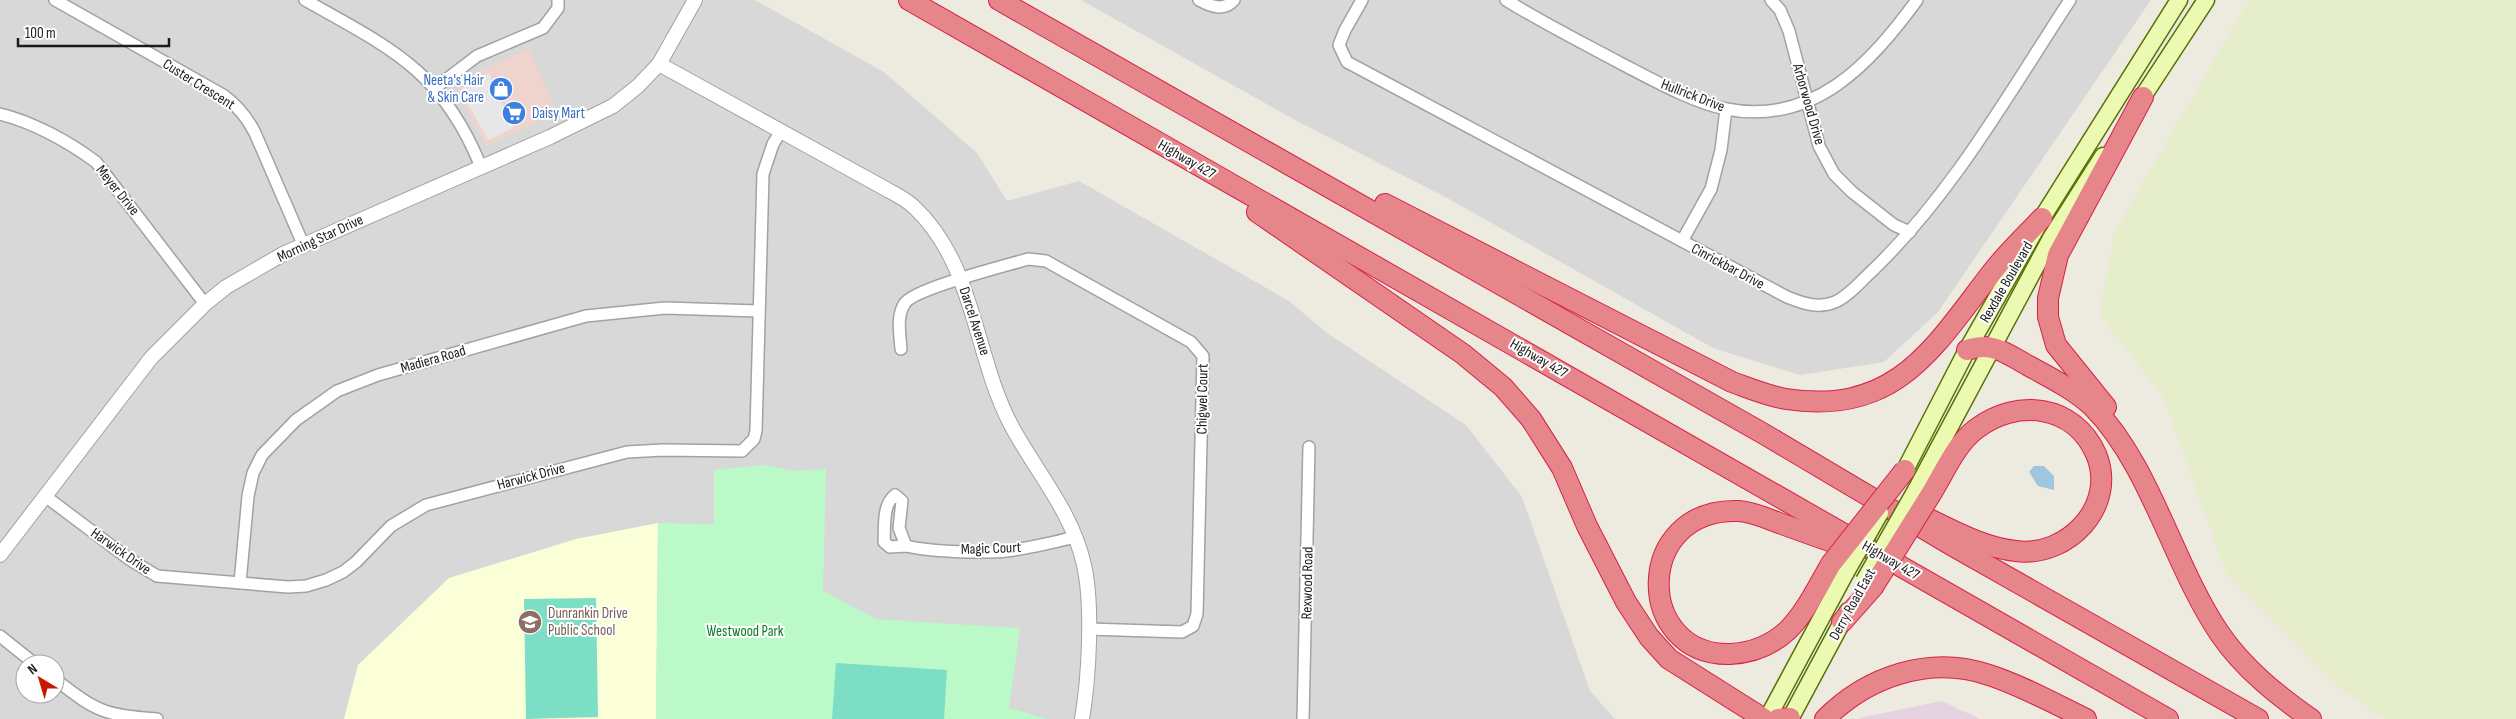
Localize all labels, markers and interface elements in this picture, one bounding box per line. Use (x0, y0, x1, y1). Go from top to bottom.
scale bar (18, 15, 169, 47)
text: 100 m (25, 24, 56, 43)
street label: Custer Crescent (159, 55, 239, 114)
street label: Arborwood Drive (1788, 60, 1829, 147)
place label: Neeta's Hair & Skin Care (423, 71, 485, 107)
street label: Hullrick Drive (1658, 75, 1727, 116)
shop icon: Neeta's Hair & Skin Care (488, 76, 514, 102)
supermarket icon: Daisy Mart (501, 100, 527, 126)
place label: Daisy Mart (532, 104, 586, 123)
street label: Highway 427 (1155, 135, 1219, 184)
street label: Meyer Drive (92, 161, 144, 219)
street label: Morning Star Drive (274, 210, 366, 267)
street label: Rexdale Boulevard (1975, 238, 2037, 326)
street label: Cinrickbar Drive (1688, 239, 1768, 294)
street label: Darcel Avenue (955, 284, 995, 358)
street label: Highway 427 (1507, 334, 1571, 383)
street label: Madiera Road (398, 341, 468, 378)
street label: Chigwel Court (1192, 363, 1213, 434)
street label: Harwick Drive (495, 458, 567, 495)
street label: Harwick Drive (87, 524, 155, 579)
street label: Highway 427 (1859, 536, 1923, 585)
street label: Magic Court (960, 538, 1022, 559)
street label: Rexwood Road (1297, 546, 1318, 620)
street label: Derry Road East (1825, 565, 1880, 644)
place label: Dunrankin Drive Public School (548, 604, 628, 640)
school or university icon: Dunrankin Drive Public School (517, 609, 543, 635)
park label: Westwood Park (707, 622, 784, 641)
north arrow (15, 654, 65, 704)
text: N (24, 660, 40, 678)

